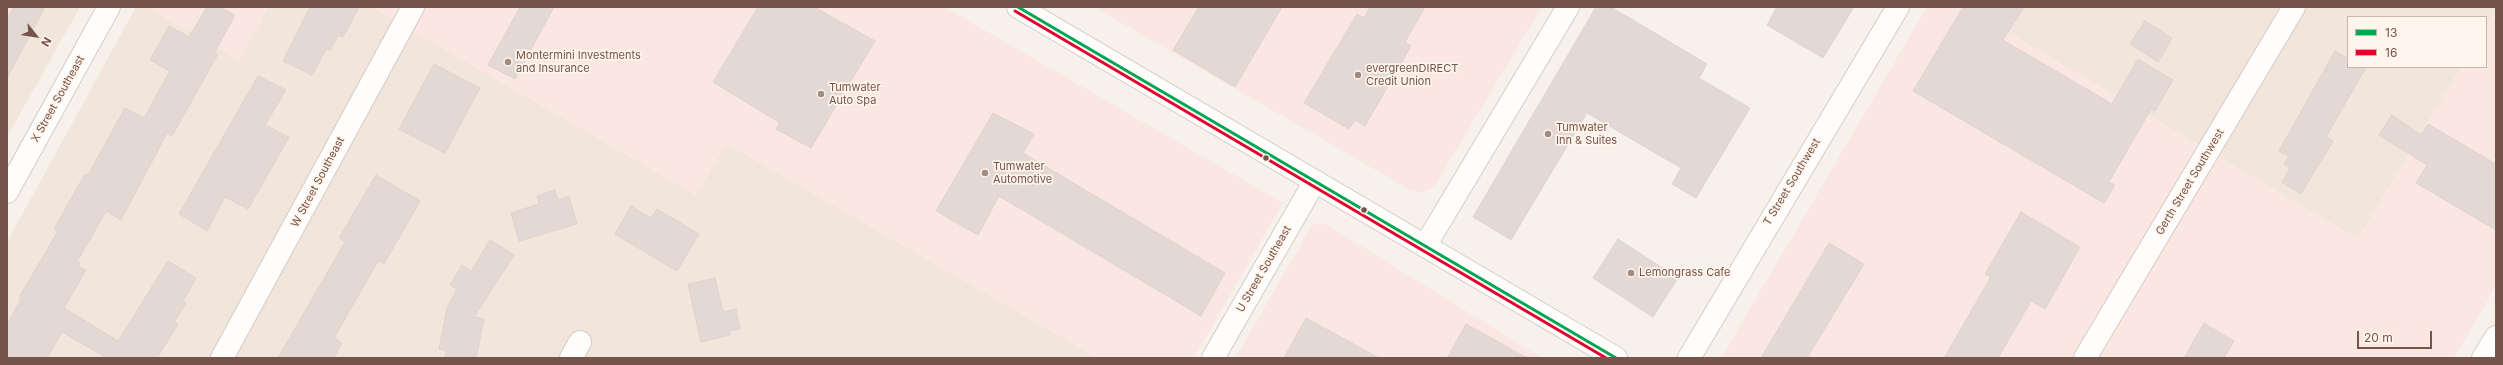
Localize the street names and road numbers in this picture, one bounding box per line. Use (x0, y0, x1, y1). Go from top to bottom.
street label: X Street Southeast (29, 53, 87, 145)
street label: Gerth Street Southwest (2153, 127, 2227, 237)
street label: W Street Southeast (289, 135, 347, 229)
street label: T Street Southwest (1761, 136, 1823, 228)
street label: U Street Southeast (1234, 223, 1294, 315)

